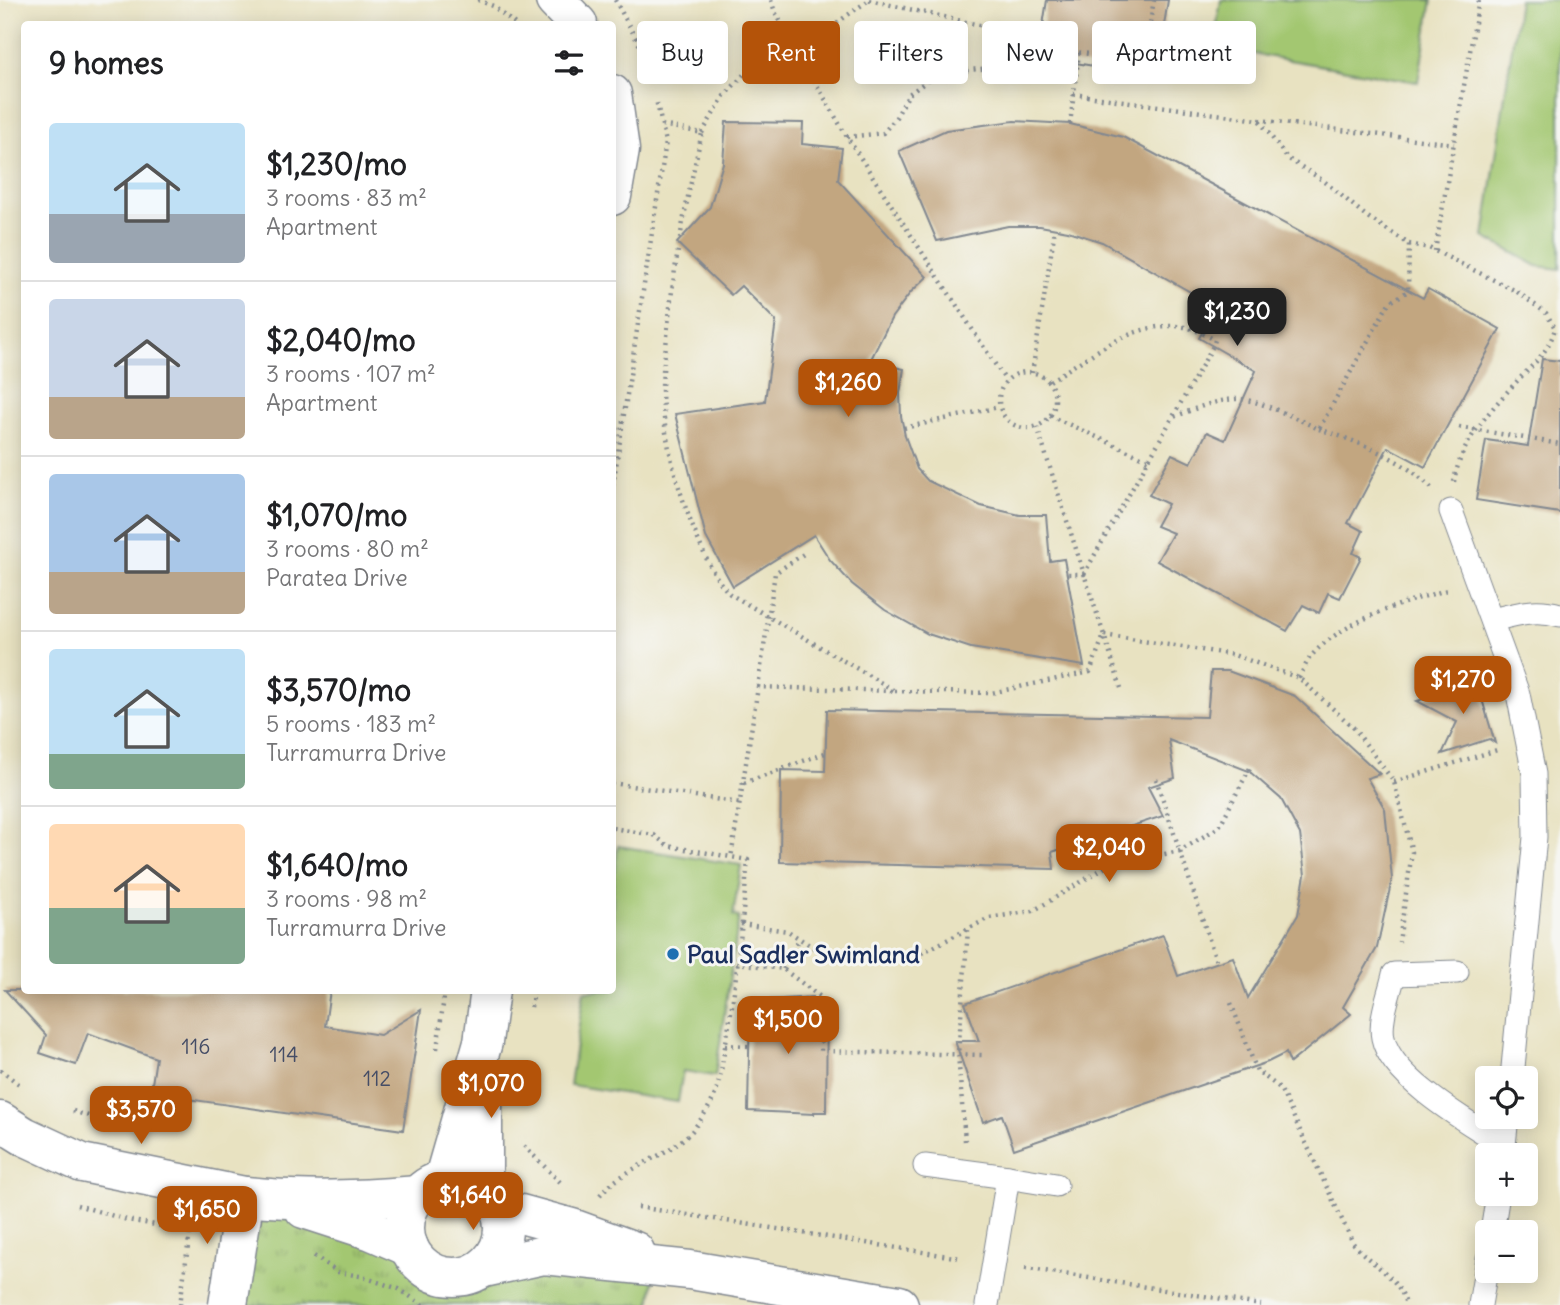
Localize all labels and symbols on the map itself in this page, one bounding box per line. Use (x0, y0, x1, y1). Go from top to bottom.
pin: $1,230 (1180, 288, 1294, 348)
pin: $1,260 (791, 360, 905, 419)
pin: $1,270 (1406, 656, 1520, 716)
pin: $2,040 (1052, 824, 1166, 884)
place label: Paul Sadler Swimland (687, 939, 920, 969)
marker: Paul Sadler Swimland (665, 946, 681, 962)
pin: $1,500 (731, 996, 845, 1056)
house number: 116 (182, 1033, 210, 1060)
house number: 114 (270, 1041, 298, 1068)
pin: $1,070 (434, 1060, 548, 1120)
house number: 112 (363, 1065, 391, 1092)
pin: $3,570 (84, 1086, 198, 1146)
pin: $1,640 (416, 1172, 530, 1232)
pin: $1,650 (150, 1186, 264, 1246)

